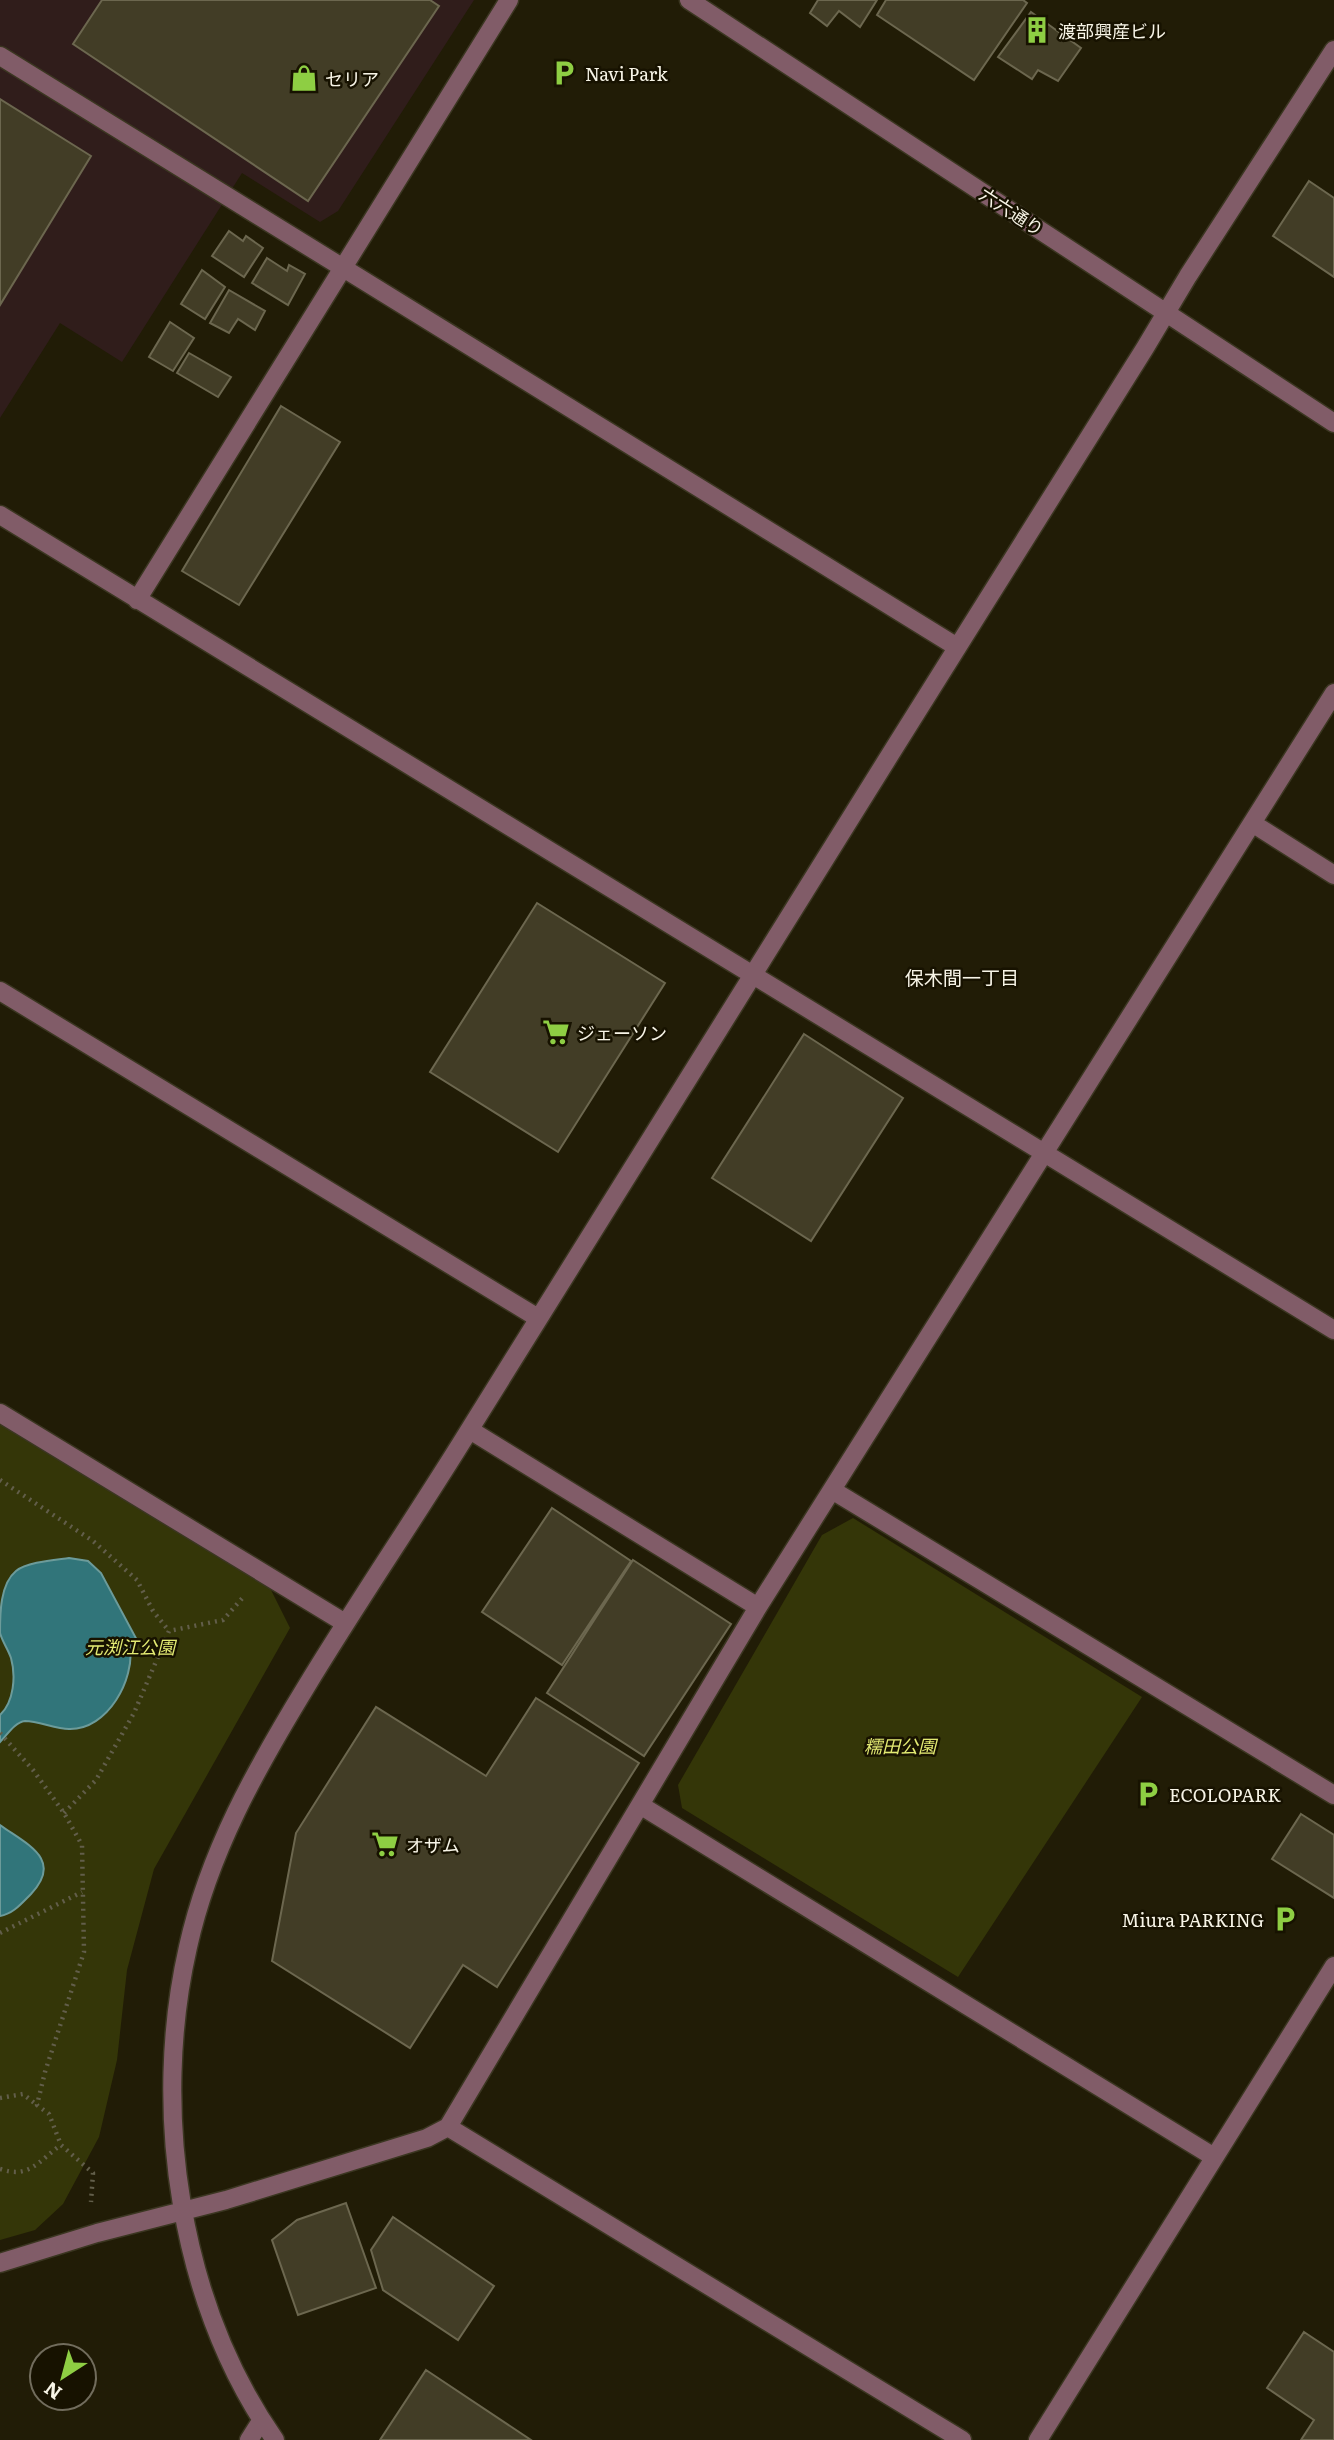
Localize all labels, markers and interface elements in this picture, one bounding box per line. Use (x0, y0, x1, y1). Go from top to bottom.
building icon: 渡部興産ビル (1022, 15, 1052, 45)
place label: 渡部興産ビル (1058, 17, 1166, 44)
parking icon: Navi Park (549, 58, 579, 88)
place label: Navi Park (585, 60, 669, 87)
shop icon: セリア (289, 63, 319, 93)
place label: セリア (325, 65, 379, 92)
street label: 六六通り (974, 180, 1050, 242)
district label: 保木間一丁目 (905, 963, 1019, 991)
supermarket icon: ジェーソン (541, 1017, 571, 1047)
place label: ジェーソン (577, 1019, 667, 1046)
park label: 元渕江公園 (85, 1633, 178, 1660)
park label: 糯田公園 (864, 1732, 939, 1759)
parking icon: ECOLOPARK (1133, 1779, 1163, 1809)
place label: ECOLOPARK (1169, 1781, 1281, 1808)
supermarket icon: オザム (370, 1829, 400, 1859)
place label: オザム (406, 1831, 460, 1858)
parking icon: Miura PARKING (1270, 1904, 1300, 1934)
place label: Miura PARKING (1122, 1906, 1264, 1933)
north arrow (28, 2342, 98, 2412)
text: N (38, 2376, 67, 2408)

